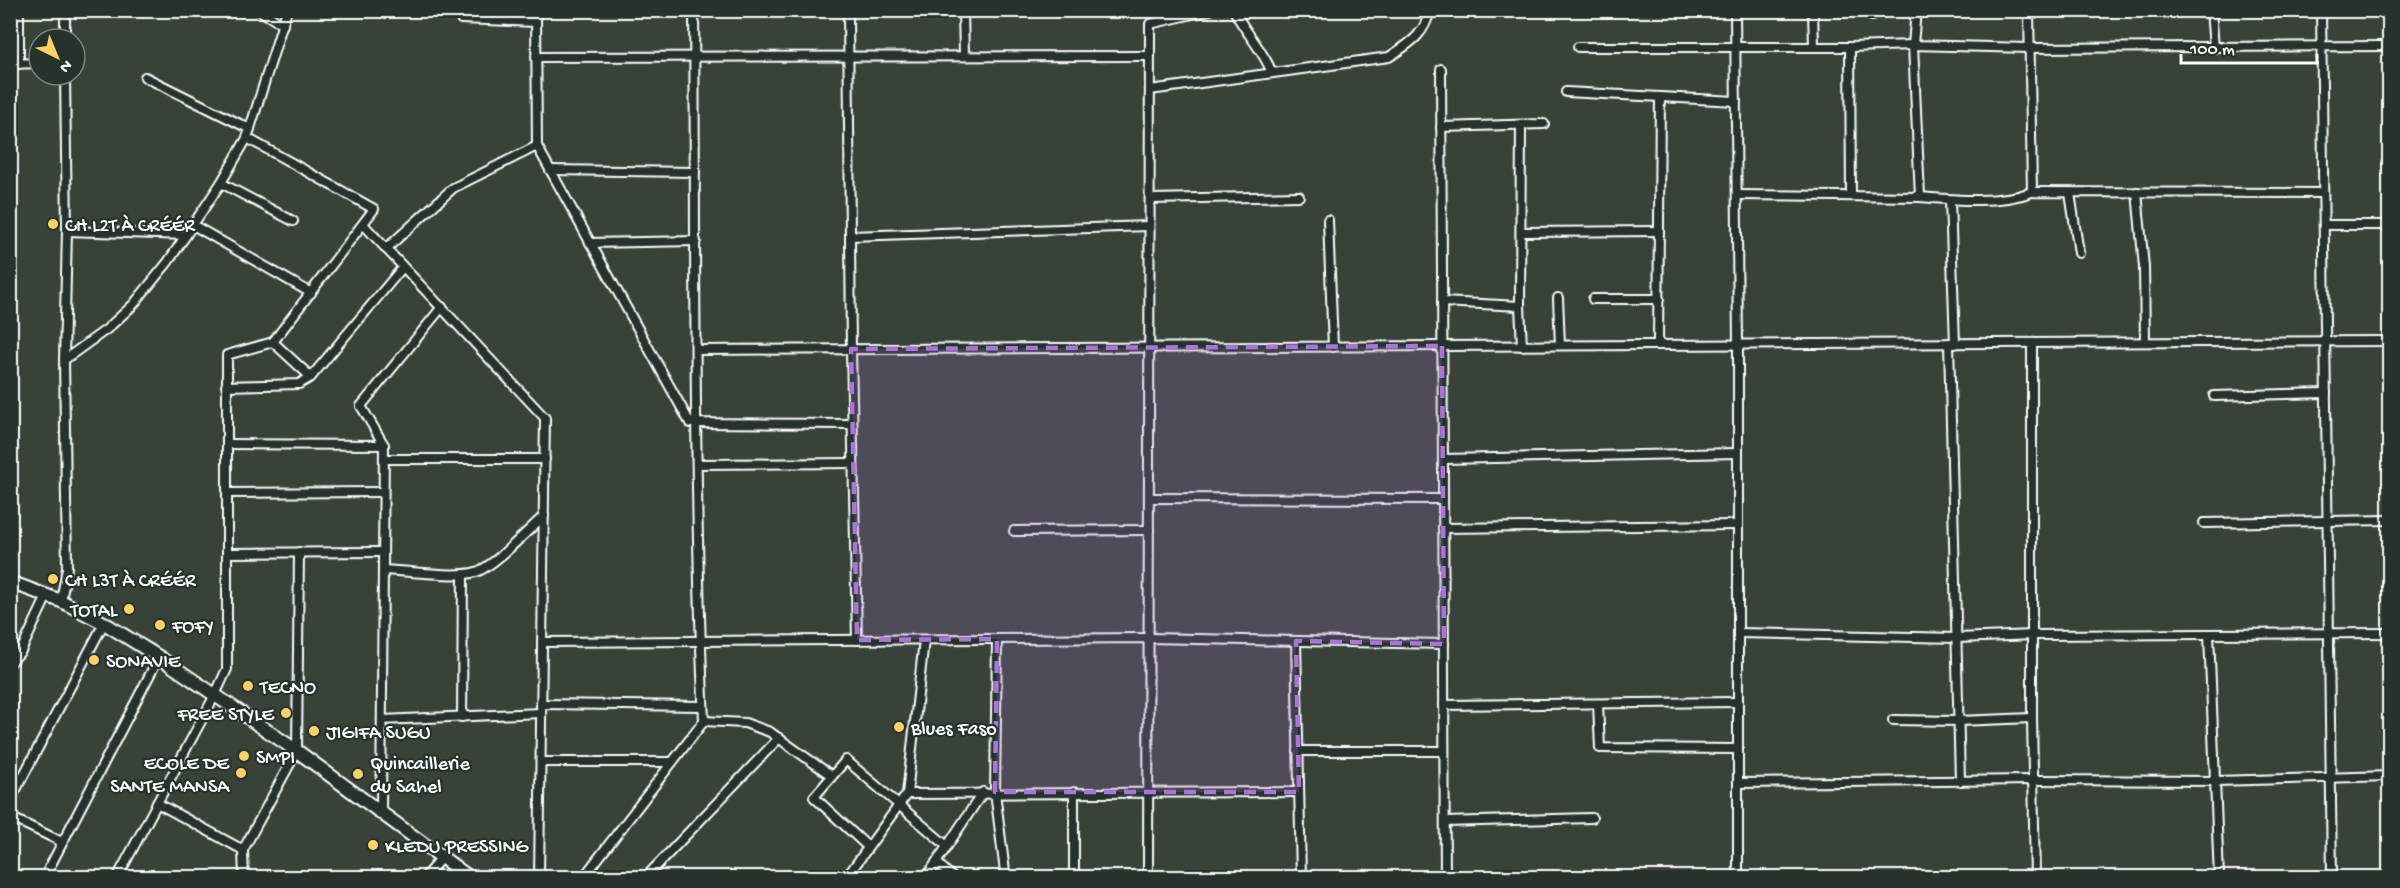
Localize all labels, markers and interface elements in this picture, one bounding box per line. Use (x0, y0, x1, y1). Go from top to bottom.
north arrow (27, 27, 87, 87)
scale bar (2181, 27, 2318, 65)
text: 100 m (2189, 40, 2235, 61)
text: N (54, 55, 75, 76)
place label: CH L2T À CRÉÉR (65, 214, 196, 239)
marker: CH L2T À CRÉÉR (46, 217, 60, 231)
place label: CH L3T À CRÉÉR (65, 569, 197, 594)
marker: CH L3T À CRÉÉR (46, 572, 60, 586)
place label: TOTAL (69, 601, 118, 624)
marker: TOTAL (122, 602, 136, 616)
place label: FOFY (171, 617, 214, 640)
marker: FOFY (153, 618, 167, 632)
place label: SONAVIE (106, 652, 182, 675)
marker: SONAVIE (87, 653, 101, 667)
place label: TECNO (259, 678, 316, 701)
marker: TECNO (241, 679, 255, 693)
place label: FREE STYLE (177, 705, 276, 728)
marker: FREE STYLE (279, 706, 293, 720)
place label: Blues Faso (910, 719, 997, 742)
marker: Blues Faso (892, 720, 906, 734)
place label: JIGIFA SUGU (326, 723, 431, 746)
marker: JIGIFA SUGU (307, 724, 321, 738)
place label: SMPI (256, 748, 295, 771)
marker: SMPI (237, 749, 251, 763)
place label: ECOLE DE SANTE MANSA (110, 754, 231, 800)
place label: Quincaillerie du Sahel (370, 754, 470, 800)
marker: ECOLE DE SANTE MANSA (234, 766, 248, 780)
marker: Quincaillerie du Sahel (351, 767, 365, 781)
place label: KLEDU PRESSING (385, 837, 530, 860)
marker: KLEDU PRESSING (366, 838, 380, 852)

